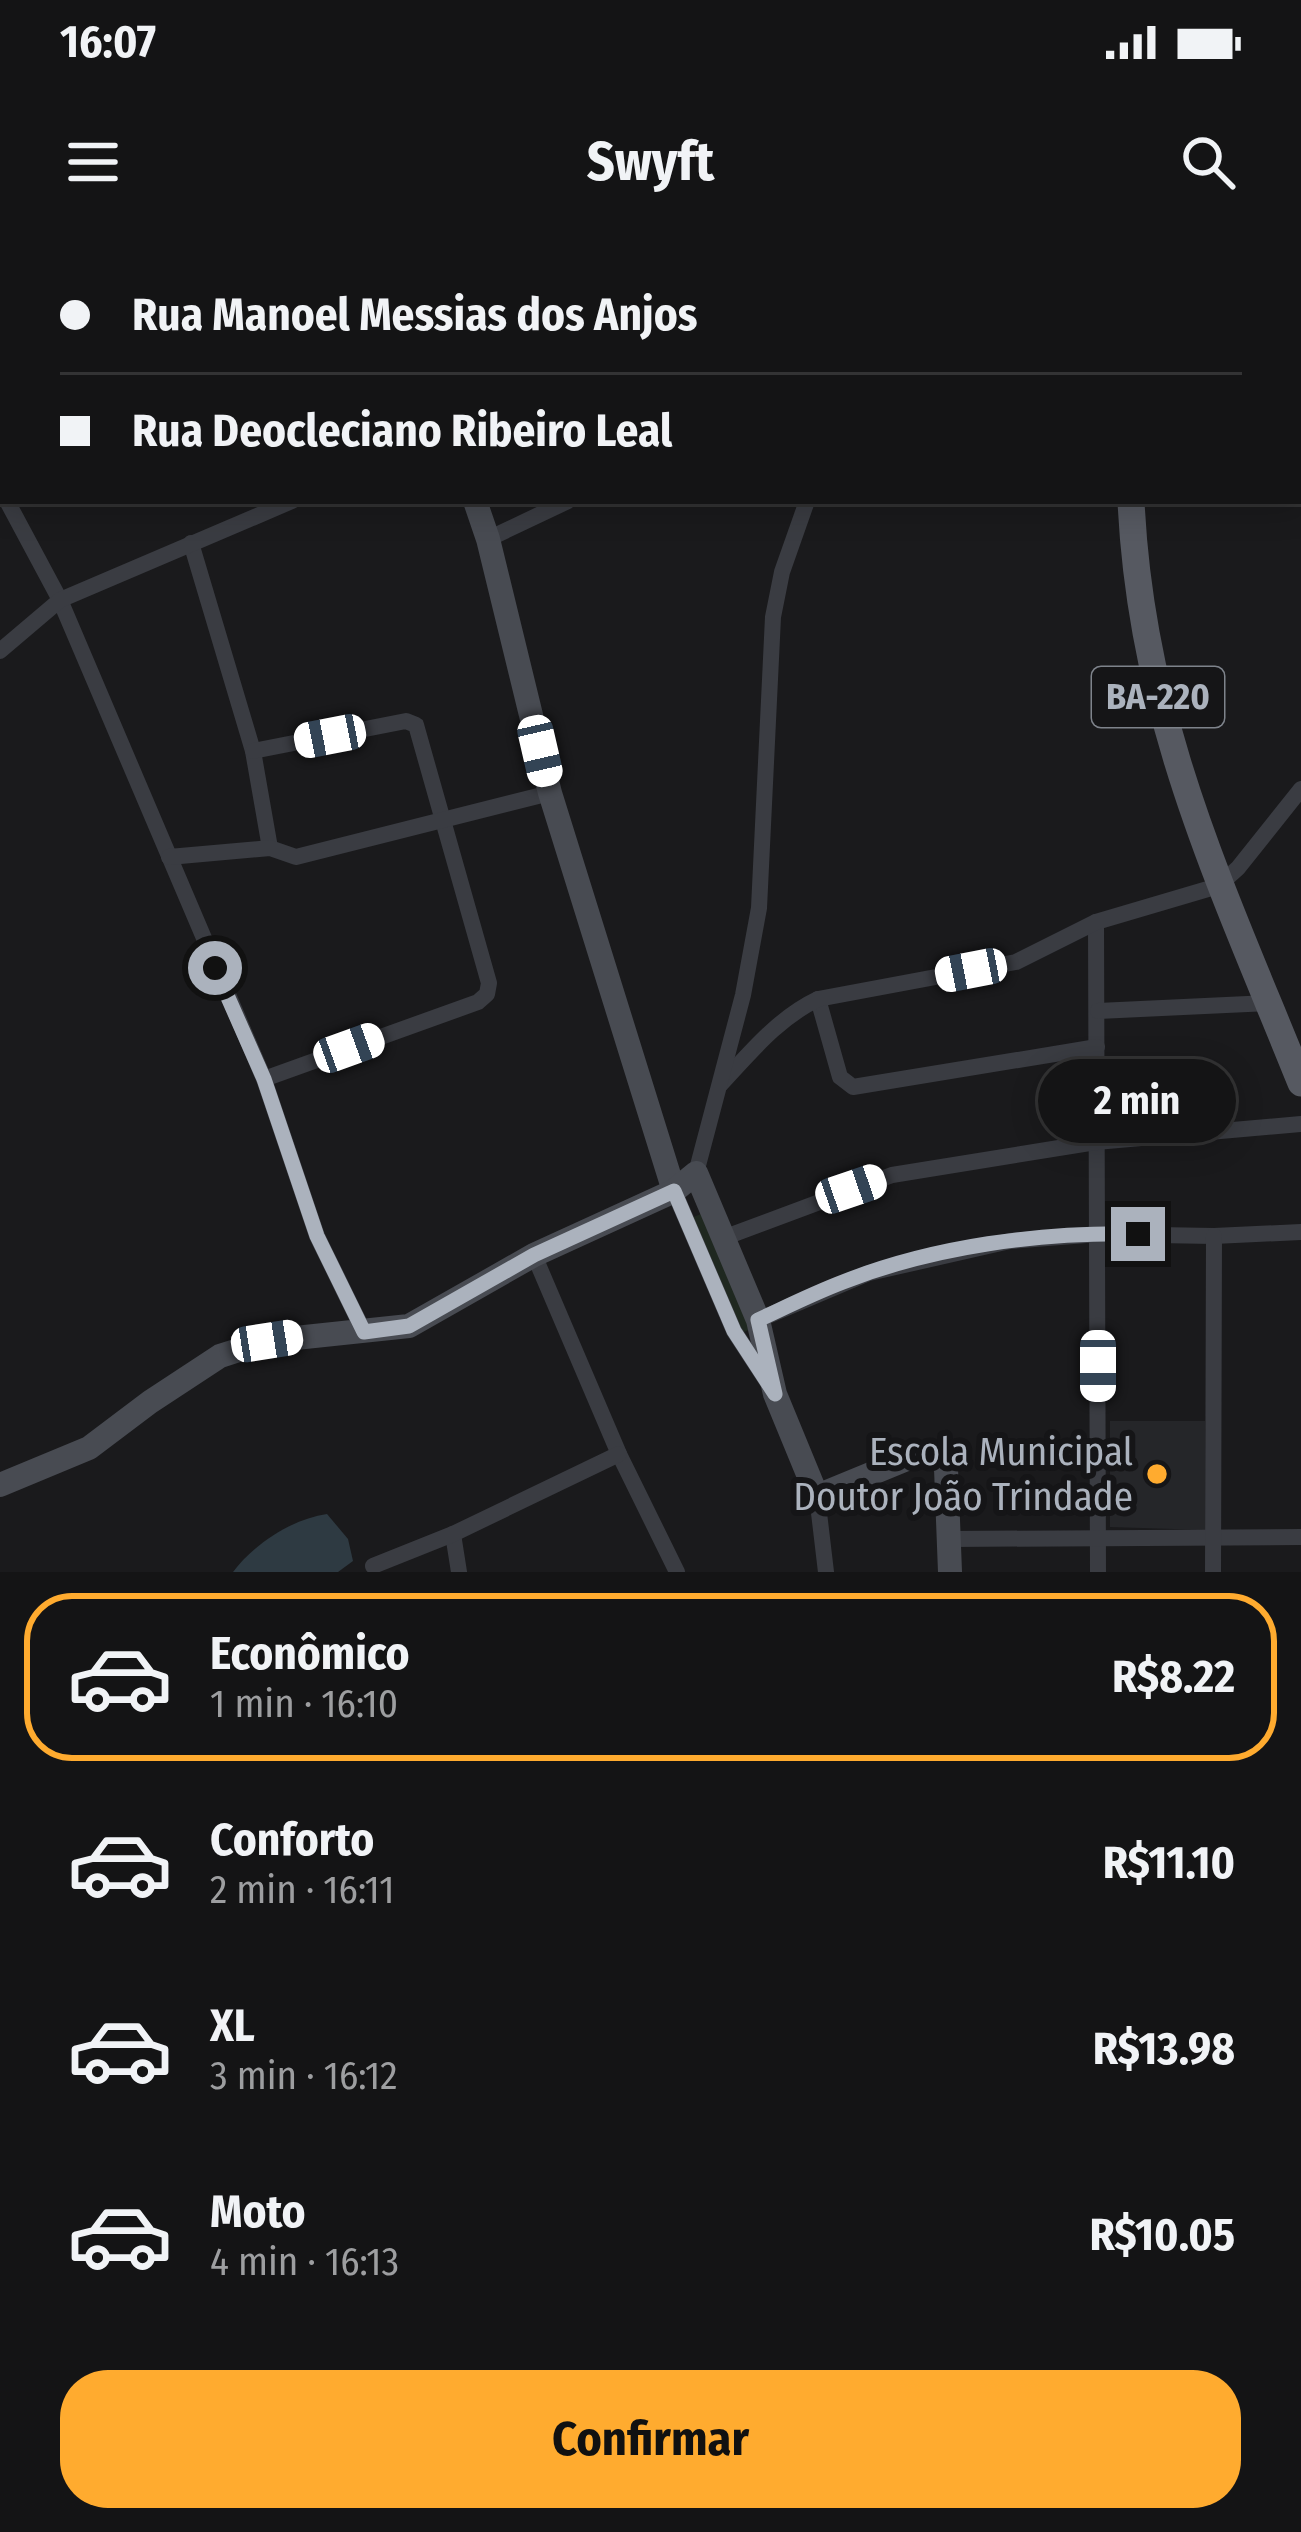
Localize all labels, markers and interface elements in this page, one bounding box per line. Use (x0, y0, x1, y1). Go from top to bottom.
text: 16:07 (60, 15, 156, 69)
icon: menu (60, 129, 126, 195)
icon: search (1175, 129, 1241, 195)
text: Swyft (587, 130, 714, 194)
text: Rua Manoel Messias dos Anjos (132, 288, 697, 342)
text: Rua Deocleciano Ribeiro Leal (132, 404, 672, 458)
road number: BA-220 (1092, 667, 1224, 727)
car (291, 711, 369, 761)
car (514, 712, 566, 790)
route start (188, 941, 242, 995)
car (932, 945, 1010, 995)
car (309, 1019, 389, 1077)
callout: 2 min (1039, 1060, 1237, 1144)
text: 2 min (1094, 1078, 1180, 1124)
car (811, 1160, 891, 1218)
route end (1111, 1207, 1165, 1261)
car (229, 1318, 305, 1364)
car (1080, 1330, 1116, 1402)
place label: Escola Municipal Doutor João Trindade (793, 1429, 1133, 1520)
marker: Escola Municipal Doutor João Trindade (1144, 1461, 1170, 1487)
icon: car (66, 1623, 174, 1731)
text: Econômico (210, 1627, 410, 1681)
text: R$8.22 (1112, 1650, 1235, 1704)
text: 1 min · 16:10 (210, 1681, 398, 1727)
icon: car (66, 1809, 174, 1917)
text: Conforto (210, 1813, 374, 1867)
text: R$11.10 (1103, 1836, 1235, 1890)
text: 2 min · 16:11 (210, 1867, 394, 1913)
icon: car (66, 1995, 174, 2103)
text: XL (210, 1999, 255, 2053)
text: R$13.98 (1093, 2022, 1235, 2076)
text: 3 min · 16:12 (210, 2053, 397, 2099)
icon: car (66, 2181, 174, 2289)
text: Moto (210, 2185, 306, 2239)
text: R$10.05 (1089, 2208, 1235, 2262)
text: 4 min · 16:13 (210, 2239, 399, 2285)
button: Confirmar (60, 2370, 1241, 2508)

